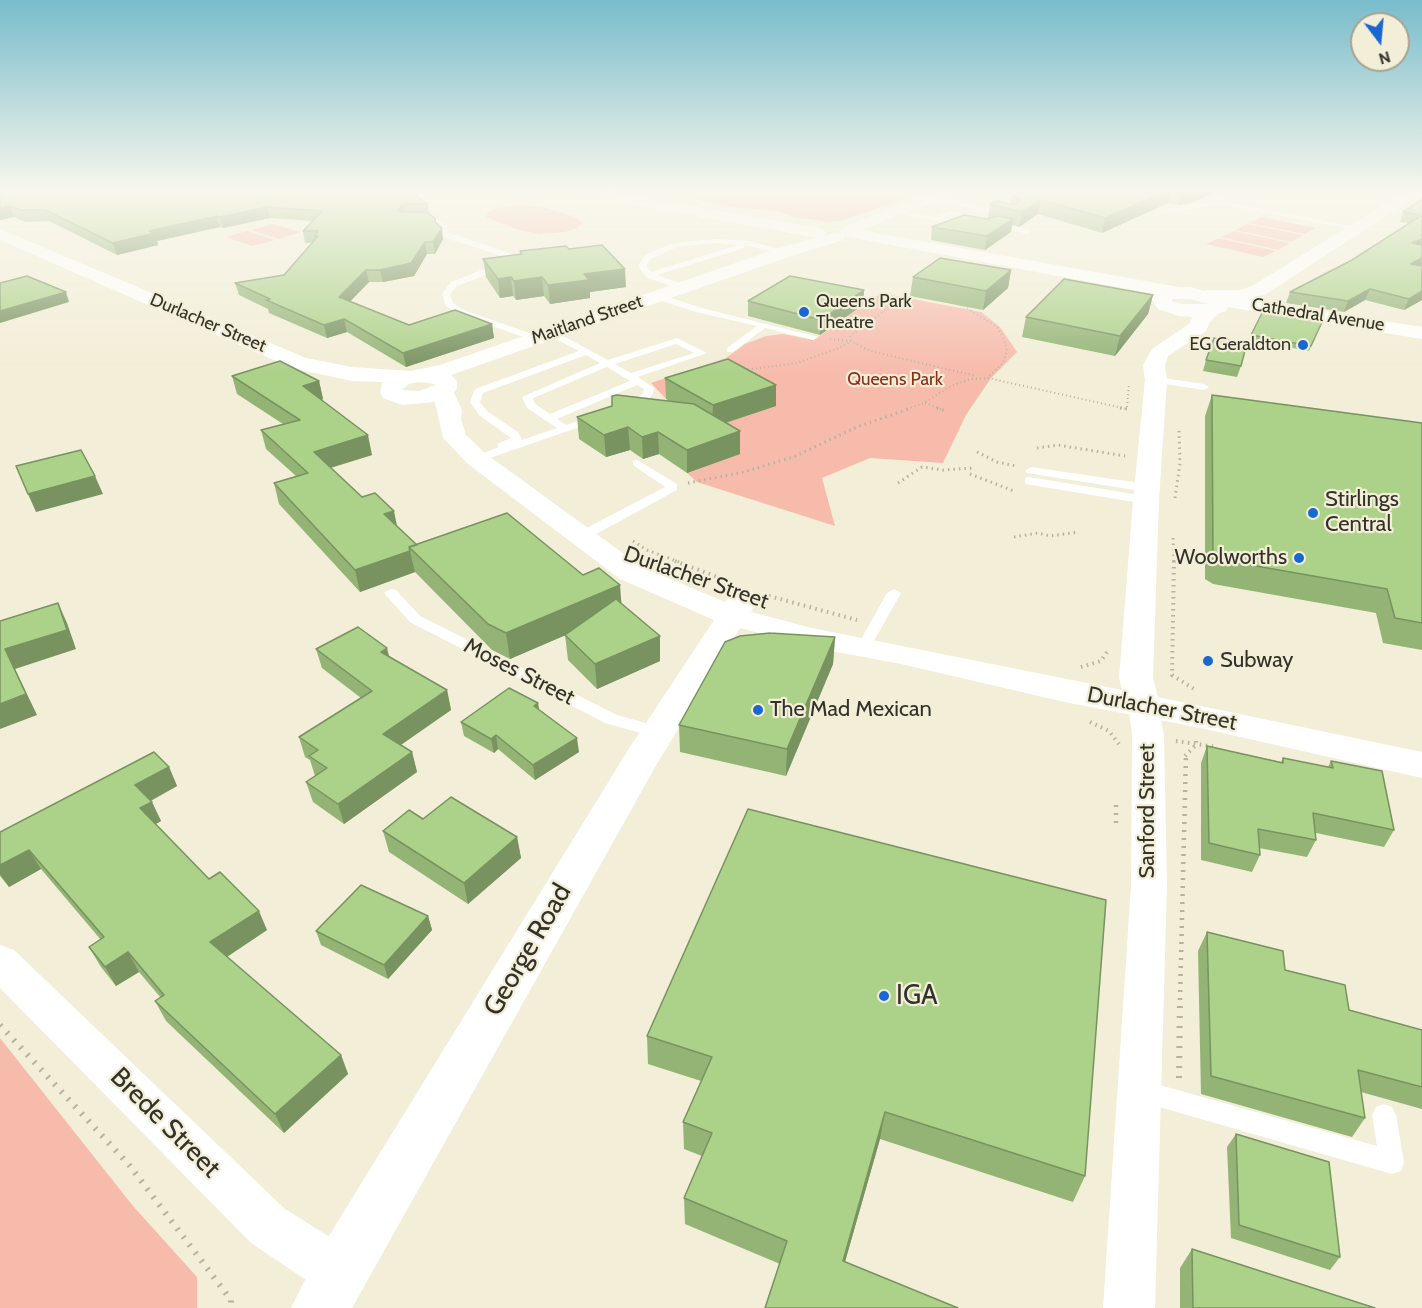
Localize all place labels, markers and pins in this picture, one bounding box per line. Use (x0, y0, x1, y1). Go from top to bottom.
place label: Queens Park Theatre (816, 291, 912, 334)
marker: Queens Park Theatre (797, 305, 811, 319)
place label: EG Geraldton (1190, 334, 1291, 356)
marker: EG Geraldton (1296, 338, 1310, 352)
place label: Stirlings Central (1325, 487, 1399, 538)
marker: Stirlings Central (1306, 506, 1320, 520)
place label: Woolworths (1174, 545, 1287, 571)
marker: Woolworths (1292, 551, 1306, 565)
place label: Subway (1220, 648, 1293, 674)
marker: Subway (1201, 654, 1215, 668)
place label: The Mad Mexican (770, 697, 932, 723)
marker: The Mad Mexican (751, 703, 765, 717)
place label: IGA (896, 980, 938, 1012)
marker: IGA (877, 989, 891, 1003)

